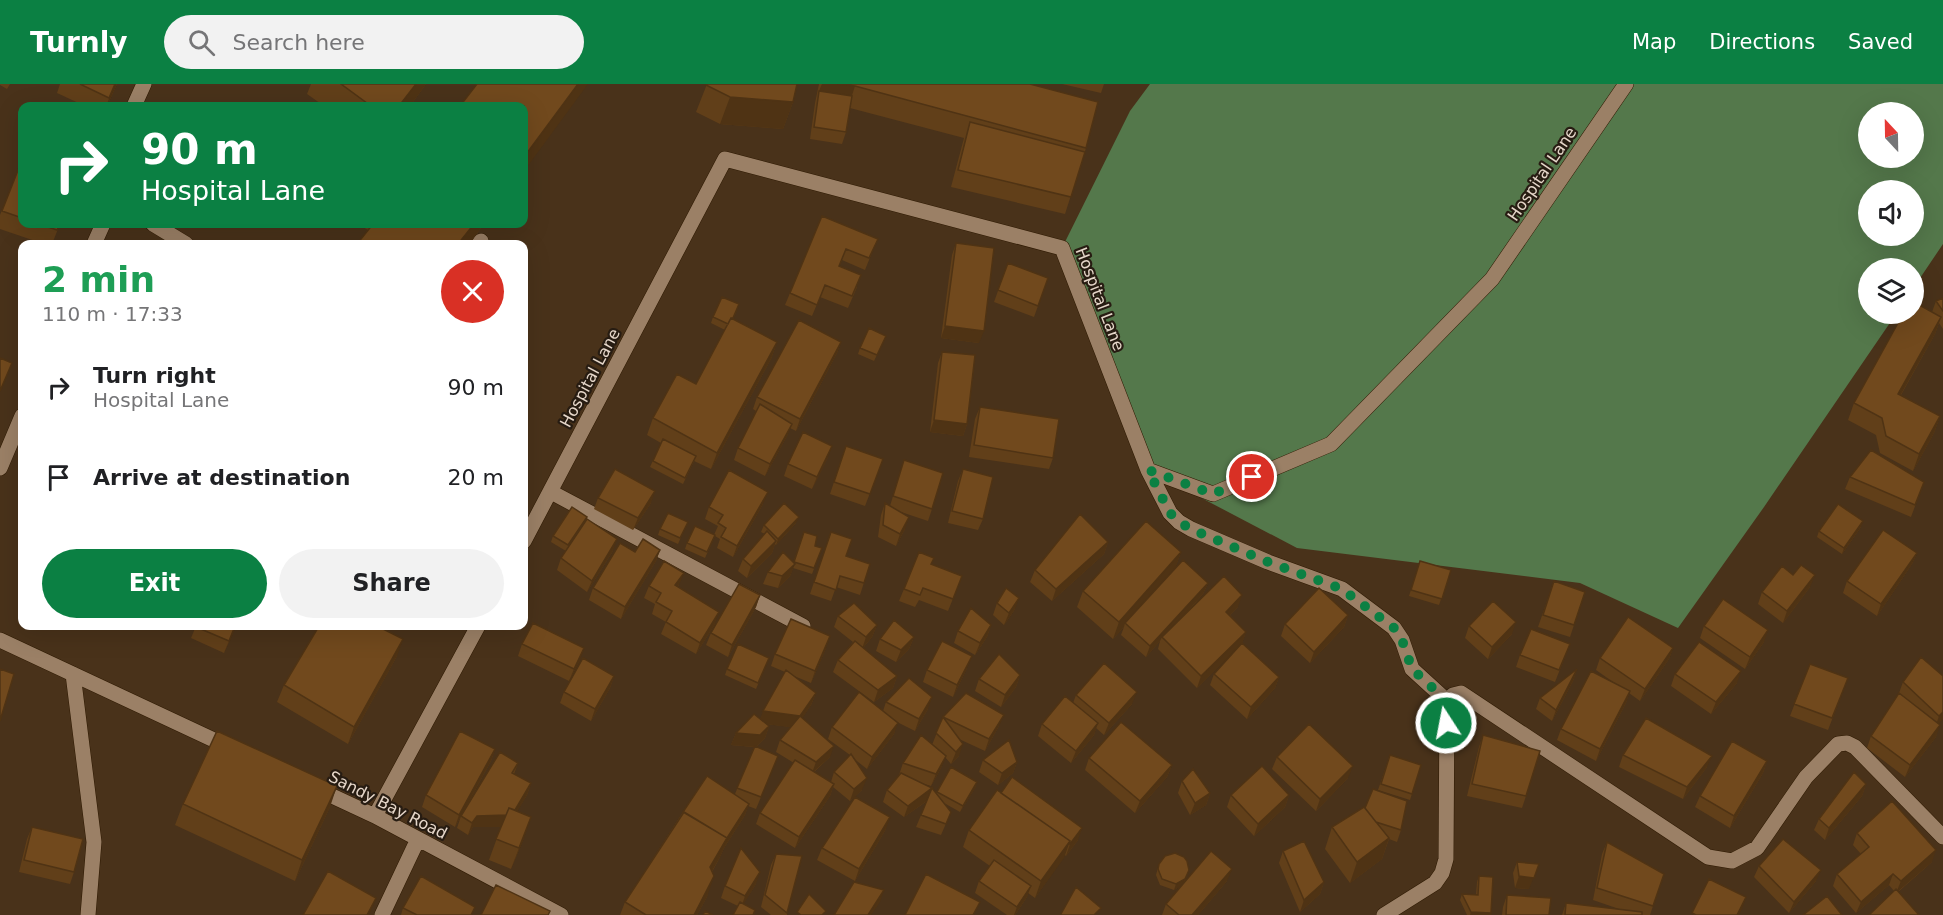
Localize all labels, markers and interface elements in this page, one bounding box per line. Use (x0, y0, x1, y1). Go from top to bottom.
search box (164, 15, 584, 69)
text: Turnly (30, 26, 128, 59)
icon: search (185, 26, 218, 59)
text: Search here (233, 30, 365, 55)
text: Map (1632, 30, 1676, 54)
text: Directions (1709, 30, 1815, 54)
text: Saved (1848, 30, 1913, 54)
north arrow (1858, 102, 1924, 168)
map controls (1858, 102, 1924, 324)
street label: Hospital Lane (1504, 123, 1580, 225)
text: 90 m (141, 125, 258, 174)
icon: right (42, 126, 120, 204)
text: Hospital Lane (141, 175, 325, 206)
button: sound (1858, 180, 1924, 246)
street label: Hospital Lane (1072, 245, 1128, 353)
button: layers (1858, 258, 1924, 324)
text: 2 min (42, 259, 155, 300)
button: close (441, 260, 504, 323)
text: 110 m · 17:33 (42, 302, 183, 326)
street label: Hospital Lane (556, 325, 624, 431)
text: Turn right (93, 363, 216, 388)
icon: right (42, 371, 75, 404)
text: 90 m (448, 375, 504, 400)
text: Hospital Lane (93, 388, 229, 412)
pin (1226, 451, 1277, 502)
icon: arrive (1235, 460, 1268, 493)
icon: arrive (42, 461, 75, 494)
text: Arrive at destination (93, 465, 350, 490)
text: 20 m (448, 465, 504, 490)
button: Exit (42, 549, 267, 618)
button: Share (279, 549, 504, 618)
position arrow (1414, 691, 1478, 755)
street label: Sandy Bay Road (326, 767, 450, 843)

